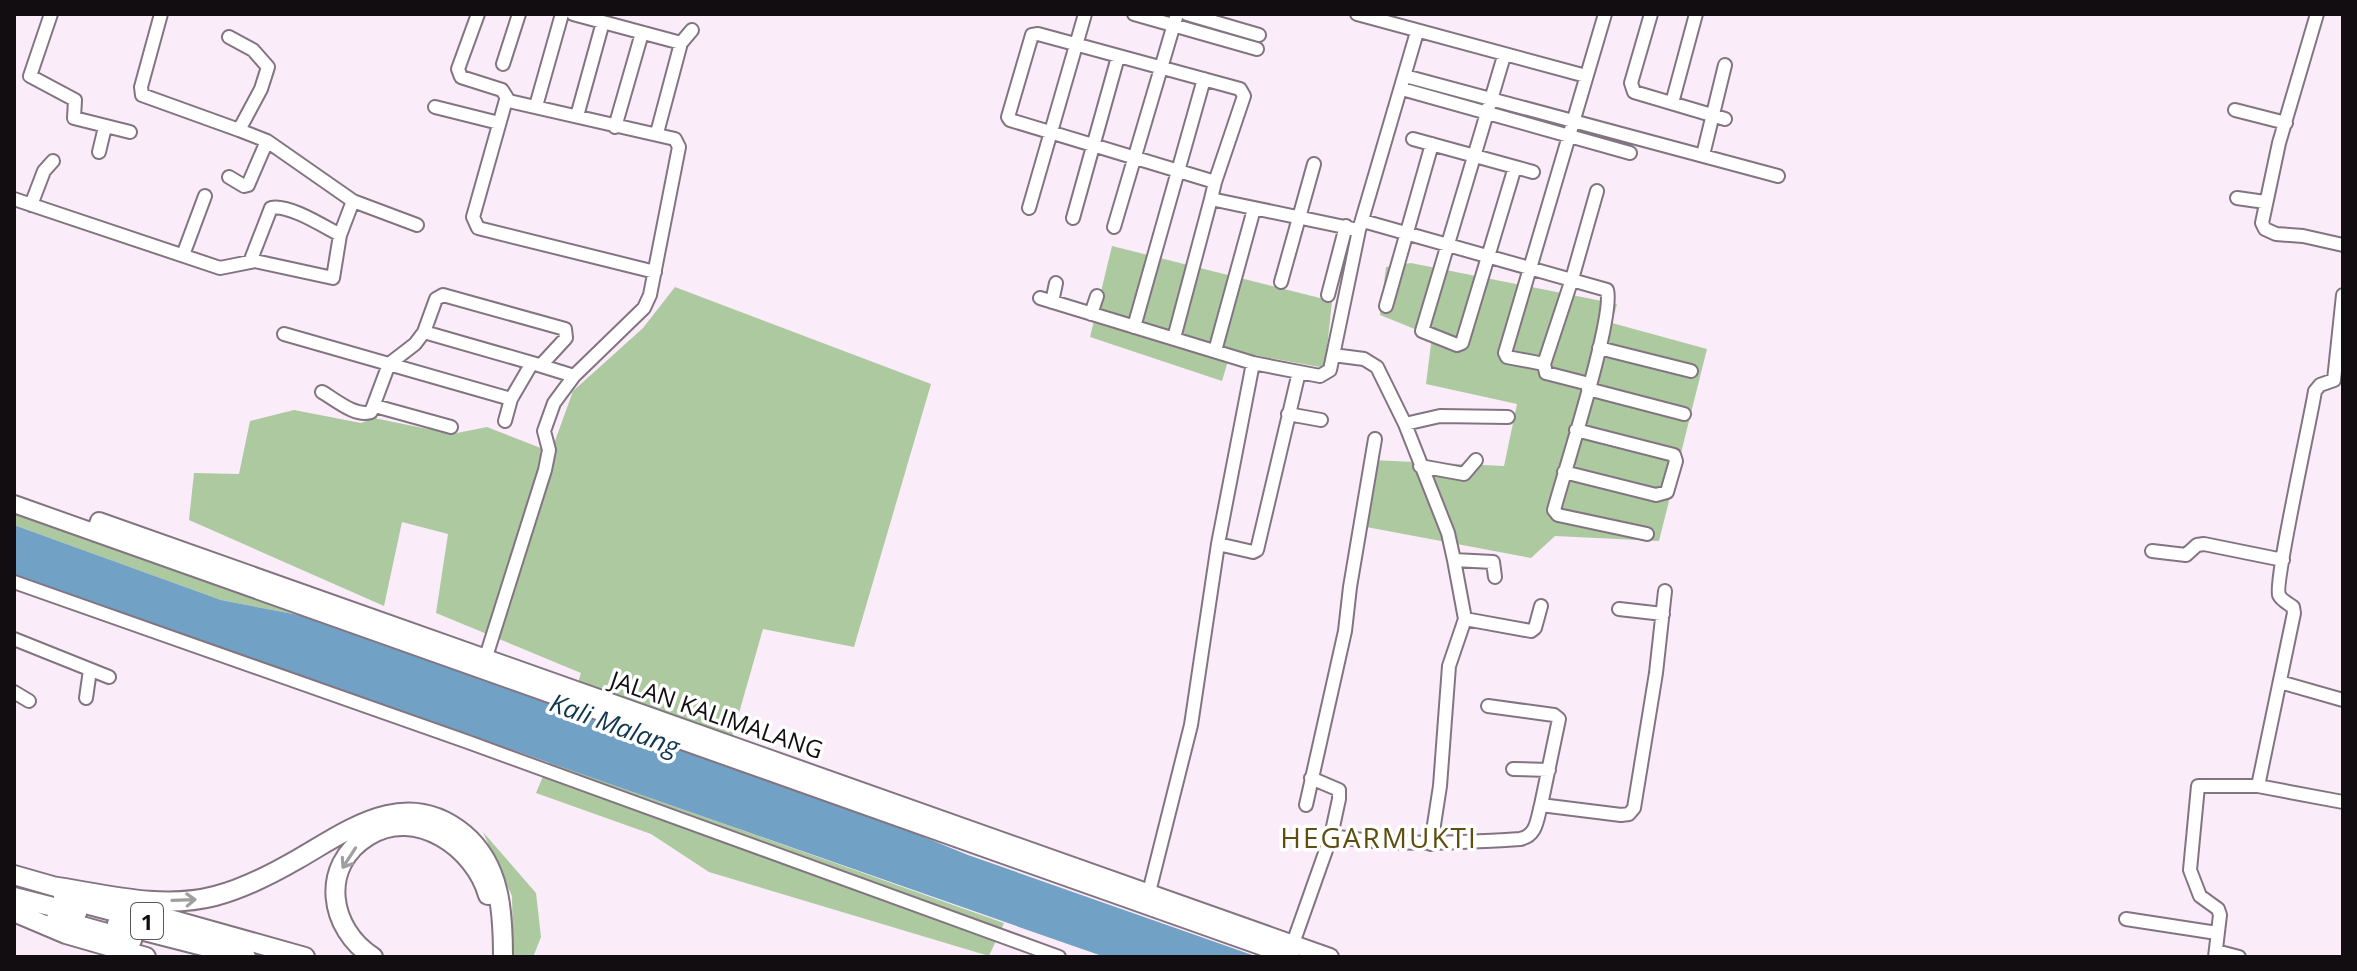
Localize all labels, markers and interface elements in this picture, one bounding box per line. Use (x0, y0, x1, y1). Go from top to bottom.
street label: JALAN KALIMALANG (604, 661, 828, 766)
water label: Kali Malang (545, 684, 686, 765)
district label: HEGARMUKTI (1280, 818, 1478, 856)
one-way arrow (340, 846, 357, 868)
one-way arrow (171, 892, 197, 907)
road number: 1 (131, 903, 163, 939)

